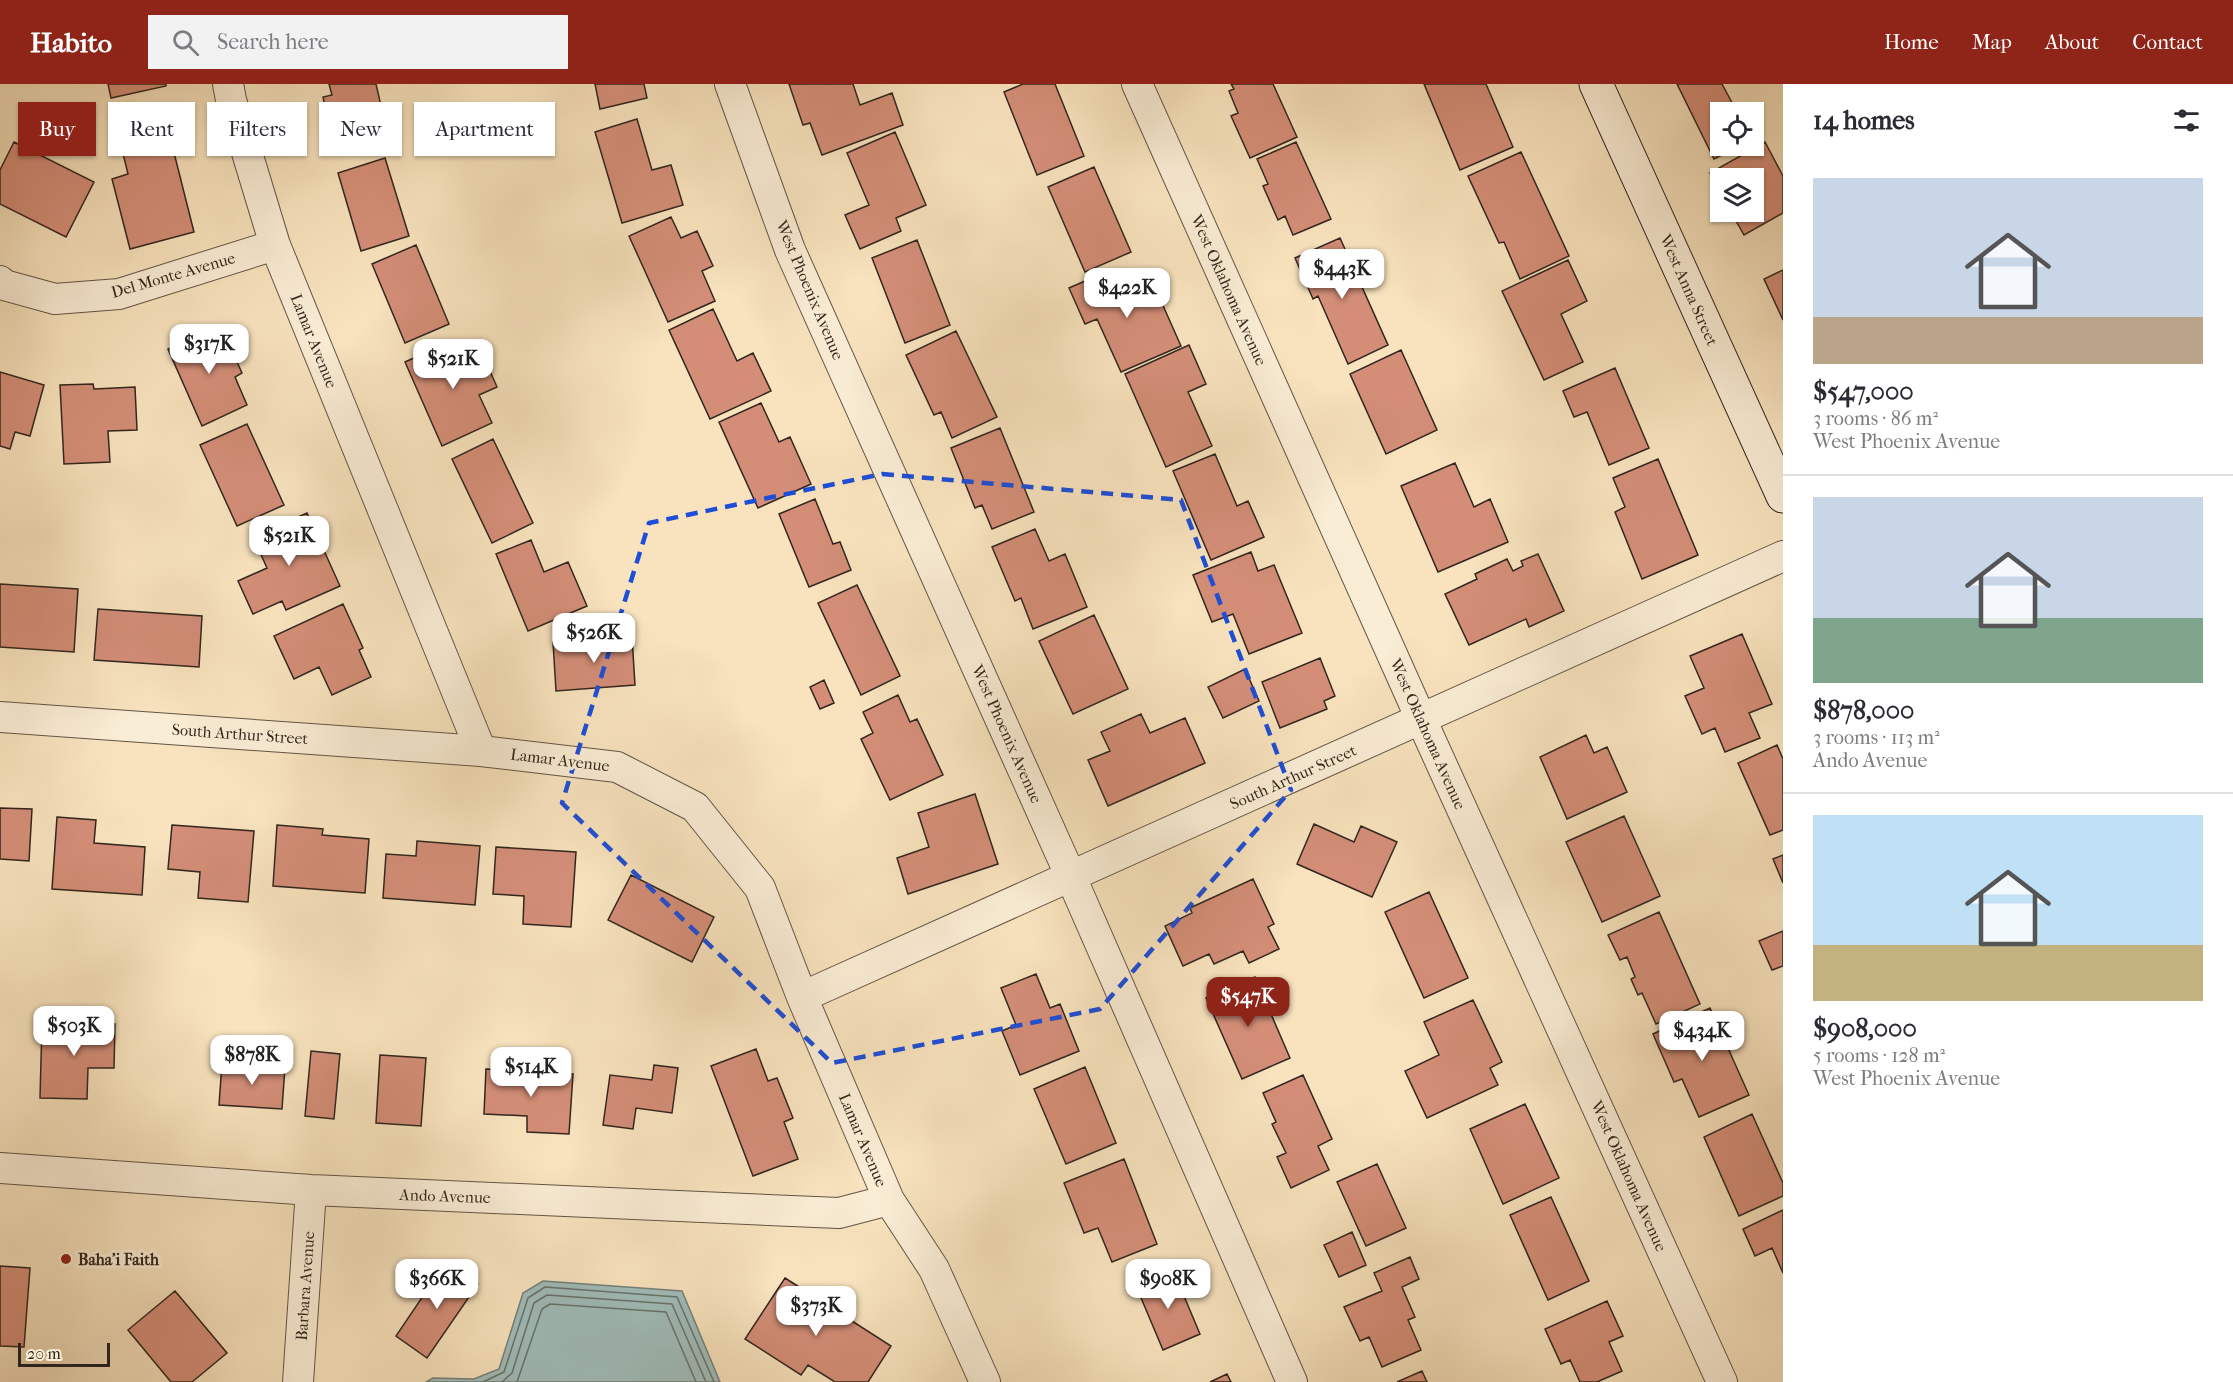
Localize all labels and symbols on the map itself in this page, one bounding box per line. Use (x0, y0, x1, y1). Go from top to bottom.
street label: West Oklahoma Avenue (1187, 211, 1271, 368)
street label: West Phoenix Avenue (772, 217, 848, 363)
street label: West Anna Street (1656, 231, 1722, 349)
street label: Del Monte Avenue (109, 248, 237, 302)
pin: $443K (1300, 249, 1384, 300)
pin: $422K (1085, 268, 1169, 319)
street label: Lamar Avenue (287, 291, 342, 391)
pin: $317K (167, 324, 251, 375)
pin: $521K (411, 339, 495, 390)
pin: $521K (247, 516, 331, 567)
pin: $526K (552, 613, 636, 664)
street label: West Oklahoma Avenue (1386, 655, 1470, 812)
street label: West Phoenix Avenue (967, 661, 1046, 806)
street label: South Arthur Street (171, 720, 309, 748)
street label: South Arthur Street (1227, 740, 1360, 813)
street label: Lamar Avenue (509, 744, 611, 776)
pin: $547K (1206, 977, 1290, 1028)
pin: $503K (32, 1006, 116, 1057)
pin: $434K (1660, 1011, 1744, 1062)
pin: $878K (210, 1035, 294, 1086)
pin: $514K (489, 1047, 573, 1098)
street label: Lamar Avenue (835, 1090, 891, 1190)
street label: West Oklahoma Avenue (1587, 1097, 1671, 1254)
street label: Ando Avenue (398, 1185, 491, 1207)
street label: Barbara Avenue (292, 1231, 318, 1341)
place label: Baha'i Faith (78, 1250, 160, 1269)
marker: Baha'i Faith (59, 1252, 73, 1266)
pin: $366K (395, 1259, 479, 1310)
pin: $908K (1126, 1259, 1210, 1310)
pin: $373K (774, 1286, 858, 1337)
scale bar (18, 1340, 110, 1368)

